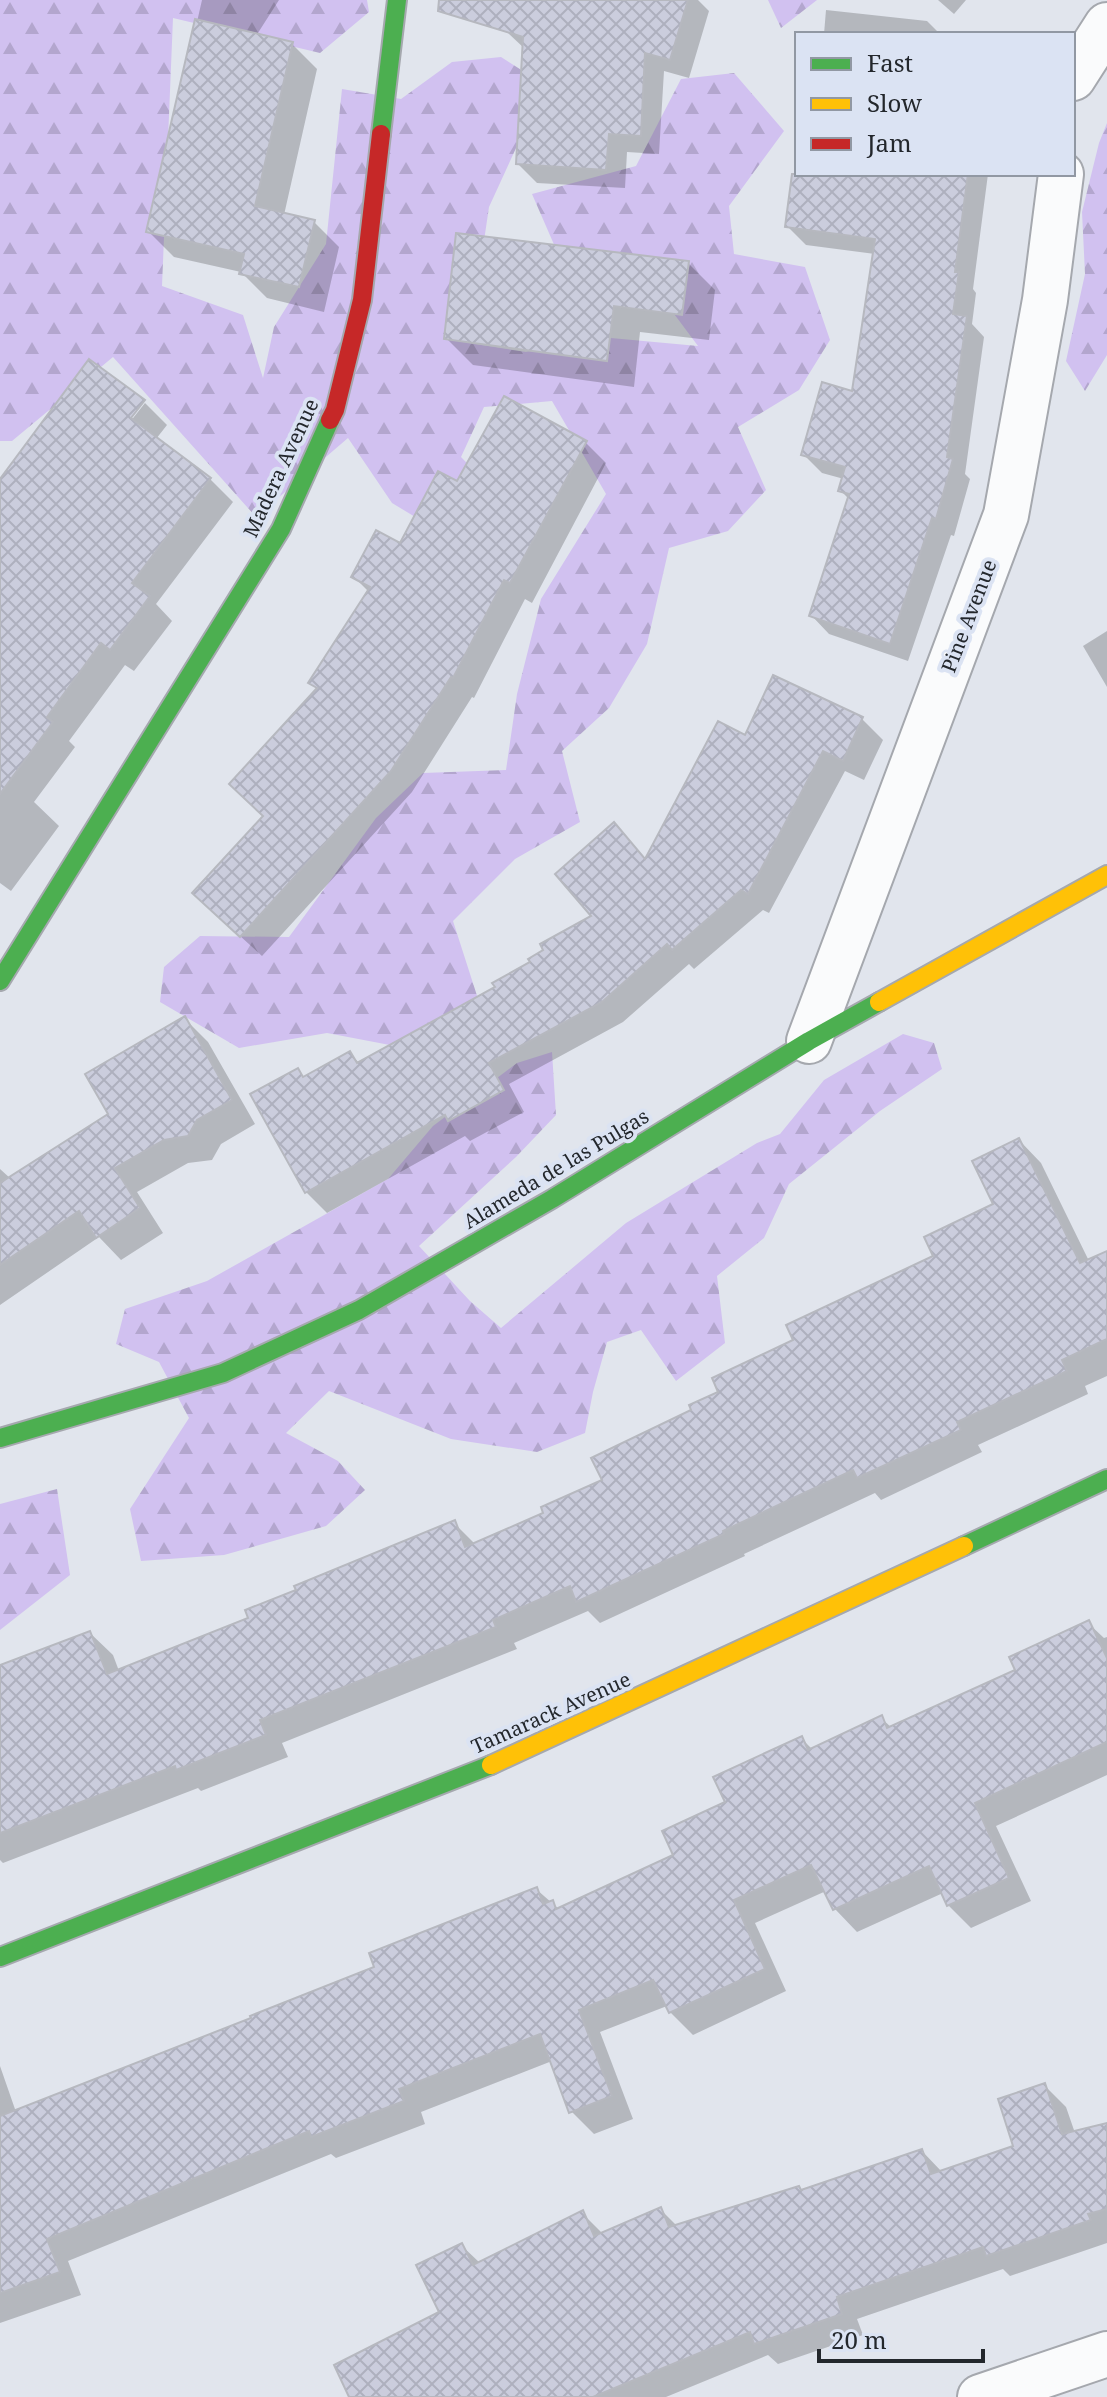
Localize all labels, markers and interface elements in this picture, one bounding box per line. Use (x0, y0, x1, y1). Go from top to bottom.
legend (795, 32, 1075, 176)
text: Fast (867, 46, 913, 79)
text: Slow (867, 86, 922, 119)
text: Jam (866, 126, 912, 159)
street label: Madera Avenue (237, 394, 324, 541)
street label: Pine Avenue (935, 556, 1002, 676)
street label: Alameda de las Pulgas (458, 1102, 653, 1235)
street label: Tamarack Avenue (467, 1665, 635, 1760)
scale bar (819, 2313, 983, 2363)
text: 20 m (831, 2323, 887, 2356)

